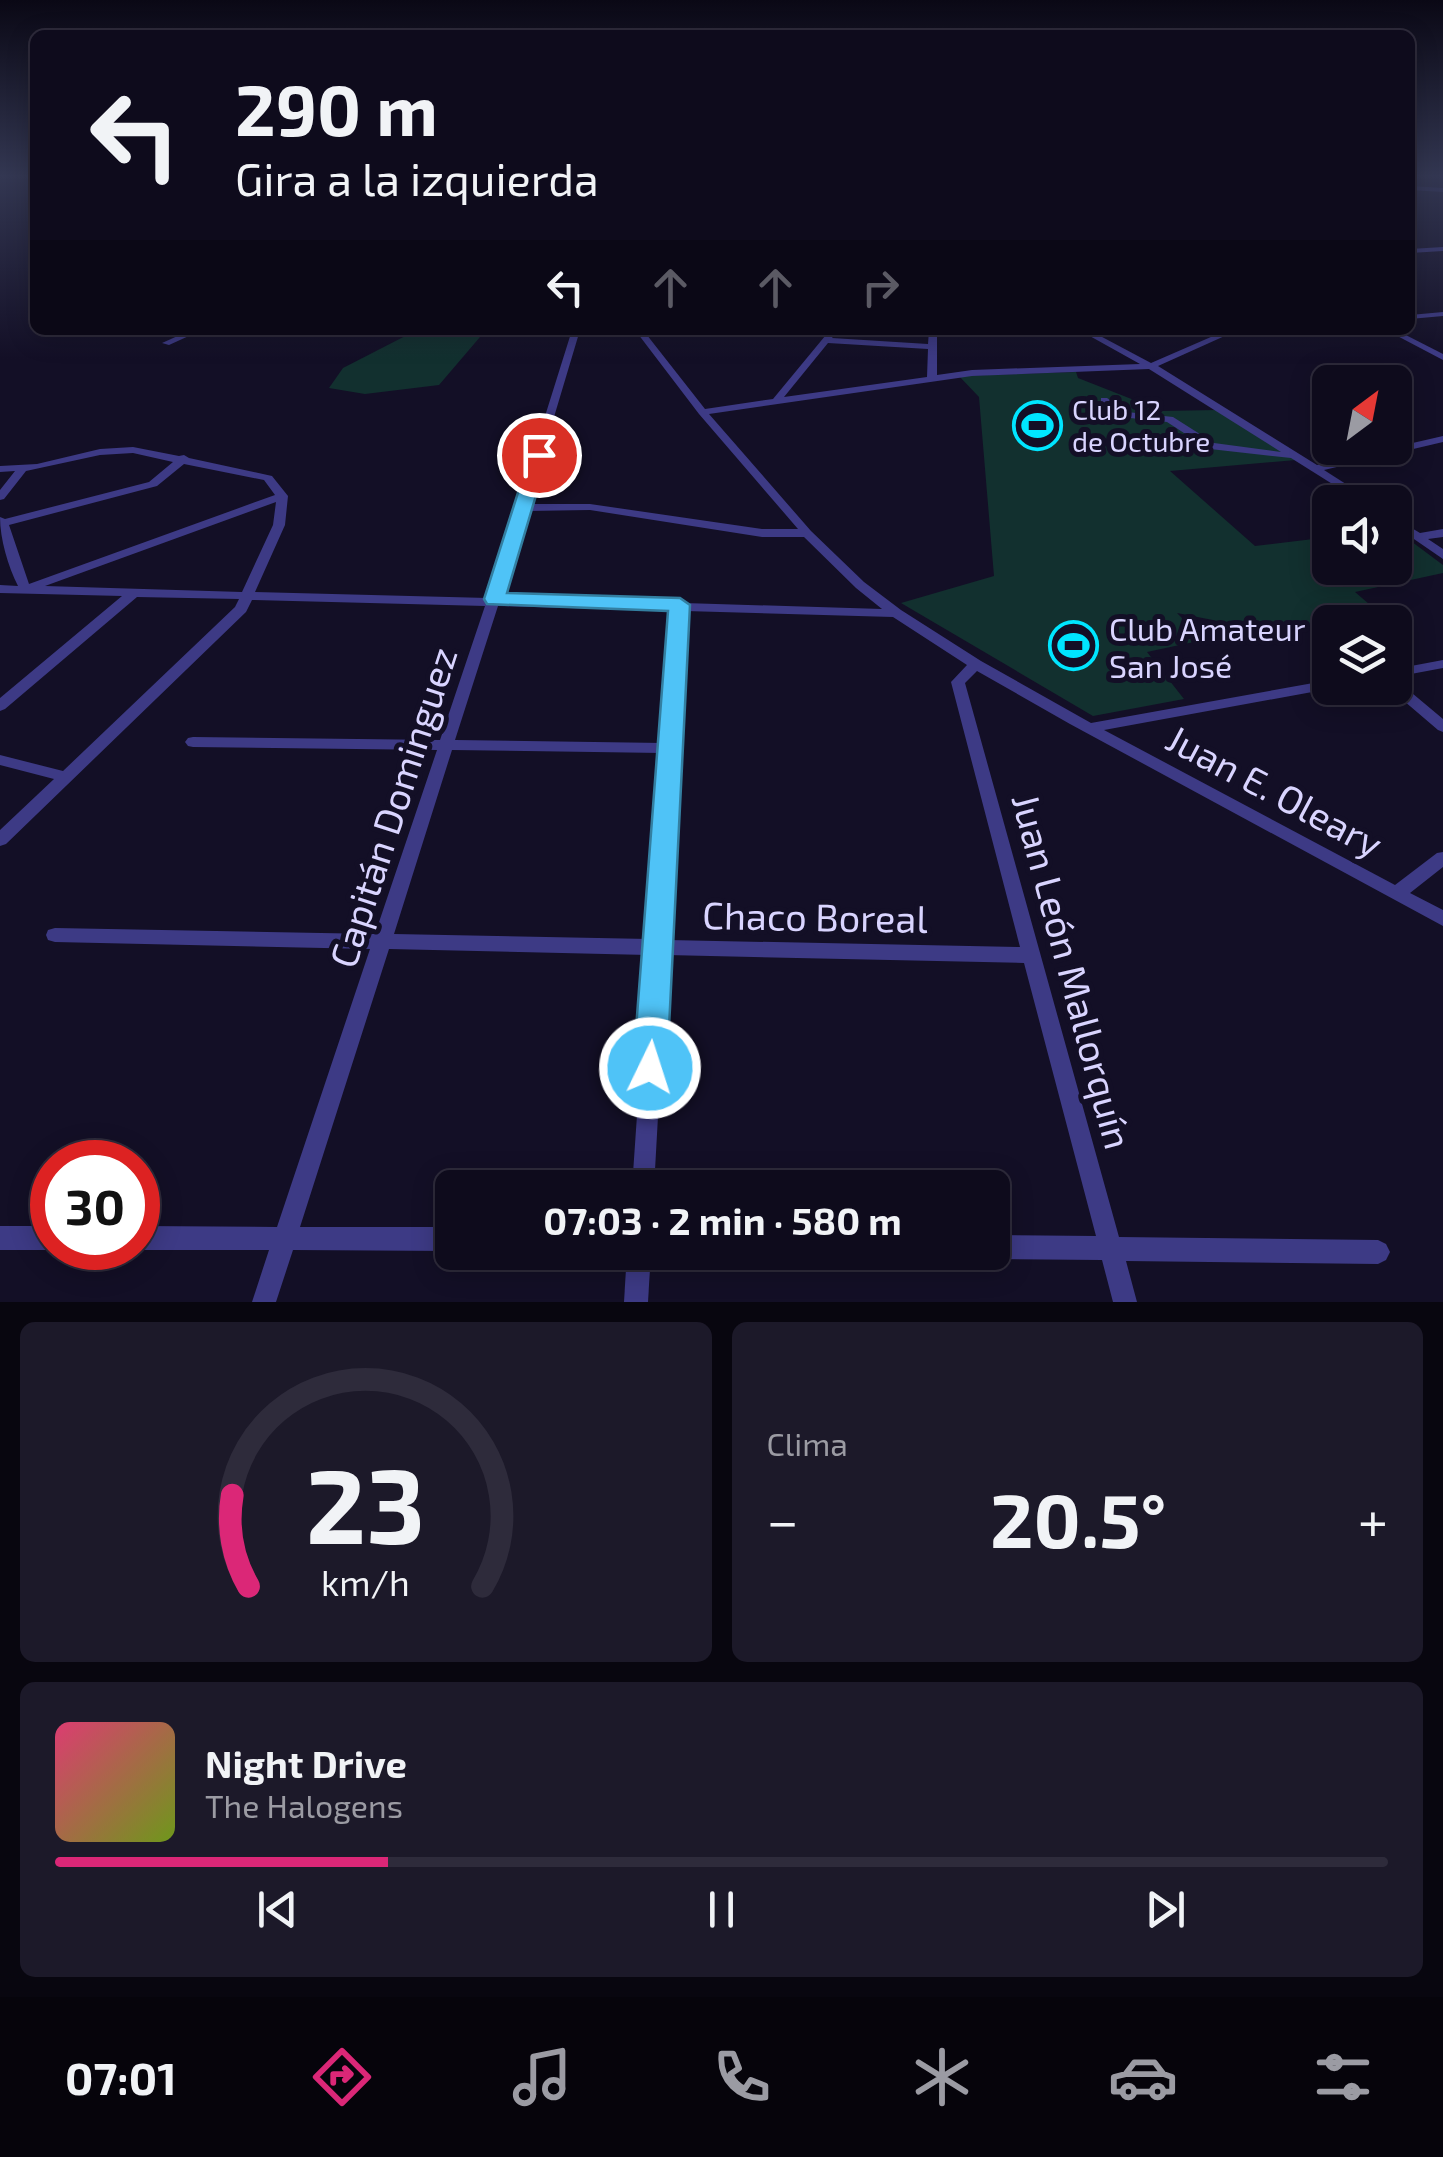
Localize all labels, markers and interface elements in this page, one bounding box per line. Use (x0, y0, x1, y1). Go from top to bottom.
text: 290 m (235, 66, 438, 150)
icon: left (70, 70, 200, 200)
text: Gira a la izquierda (235, 151, 599, 205)
icon: left (538, 260, 593, 315)
icon: ahead (643, 260, 698, 315)
icon: ahead (748, 260, 803, 315)
icon: right (853, 260, 908, 315)
north arrow (1312, 365, 1412, 465)
map controls (1312, 365, 1412, 705)
place label: Club 12 de Octubre (1072, 392, 1210, 458)
sports icon: Club 12 de Octubre (1011, 399, 1063, 451)
pin (497, 413, 582, 498)
icon: arrive (512, 428, 567, 483)
button: sound (1312, 485, 1412, 585)
button: layers (1312, 605, 1412, 705)
place label: Club Amateur San José (1109, 609, 1306, 684)
sports icon: Club Amateur San José (1048, 620, 1100, 672)
street label: Capitán Dominguez (318, 641, 466, 973)
street label: Juan E. Oleary (1159, 714, 1391, 866)
street label: Juan León Mallorquín (1003, 788, 1143, 1154)
street label: Chaco Boreal (702, 891, 928, 941)
position arrow (598, 1016, 702, 1120)
speed limit sign: 30 (30, 1140, 160, 1270)
text: 07:03 · 2 min · 580 m (543, 1197, 902, 1243)
text: Clima (767, 1424, 848, 1462)
text: 23 (306, 1440, 425, 1565)
text: 20.5° (990, 1473, 1166, 1563)
text: − (767, 1486, 799, 1552)
text: + (1358, 1486, 1388, 1552)
text: km/h (321, 1560, 410, 1603)
text: Night Drive (205, 1740, 407, 1786)
text: The Halogens (205, 1786, 403, 1824)
icon: previous (250, 1882, 305, 1937)
icon: pause (694, 1882, 749, 1937)
icon: next (1138, 1882, 1193, 1937)
icon: directions (307, 2042, 377, 2112)
icon: music (507, 2042, 577, 2112)
icon: phone (707, 2042, 777, 2112)
icon: climate (907, 2042, 977, 2112)
icon: car (1108, 2042, 1178, 2112)
icon: filters (1308, 2042, 1378, 2112)
text: 07:01 (65, 2050, 177, 2104)

